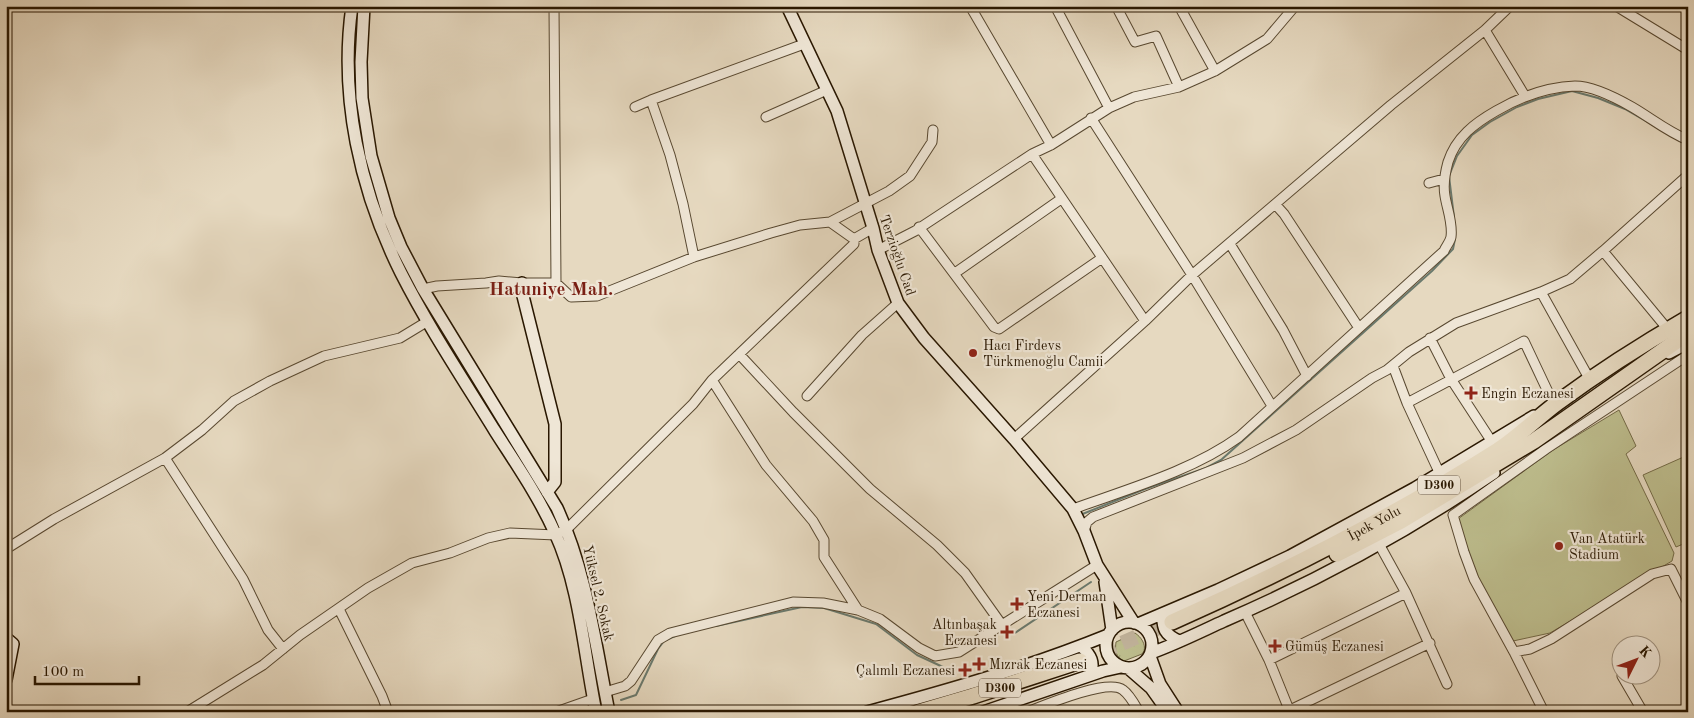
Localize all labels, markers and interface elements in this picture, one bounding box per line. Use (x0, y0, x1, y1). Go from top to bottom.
street label: Terzioğlu Cad (877, 213, 917, 298)
district label: Hatuniye Mah. (489, 281, 613, 300)
place label: Hacı Firdevs Türkmenoğlu Camii (983, 339, 1103, 369)
marker: Hacı Firdevs Türkmenoğlu Camii (967, 347, 979, 359)
marker: Engin Eczanesi (1465, 387, 1477, 399)
place label: Engin Eczanesi (1481, 387, 1574, 401)
road number: D300 (1418, 476, 1460, 494)
street label: İpek Yolu (1344, 503, 1404, 544)
place label: Van Atatürk Stadium (1569, 532, 1645, 562)
marker: Van Atatürk Stadium (1553, 540, 1565, 552)
street label: Yüksel 2. Sokak (580, 544, 616, 643)
place label: Yeni Derman Eczanesi (1027, 590, 1107, 620)
marker: Yeni Derman Eczanesi (1011, 598, 1023, 610)
place label: Altınbaşak Eczanesi (932, 618, 997, 648)
marker: Altınbaşak Eczanesi (1001, 626, 1013, 638)
north arrow (1612, 636, 1662, 686)
marker: Gümüş Eczanesi (1269, 640, 1281, 652)
place label: Gümüş Eczanesi (1285, 640, 1384, 654)
text: K (1636, 643, 1654, 661)
scale bar (35, 653, 139, 685)
marker: Mızrak Eczanesi (973, 658, 985, 670)
place label: Mızrak Eczanesi (989, 658, 1087, 672)
place label: Çalımlı Eczanesi (856, 664, 955, 678)
marker: Çalımlı Eczanesi (959, 664, 971, 676)
text: 100 m (42, 665, 84, 680)
road number: D300 (979, 678, 1021, 698)

